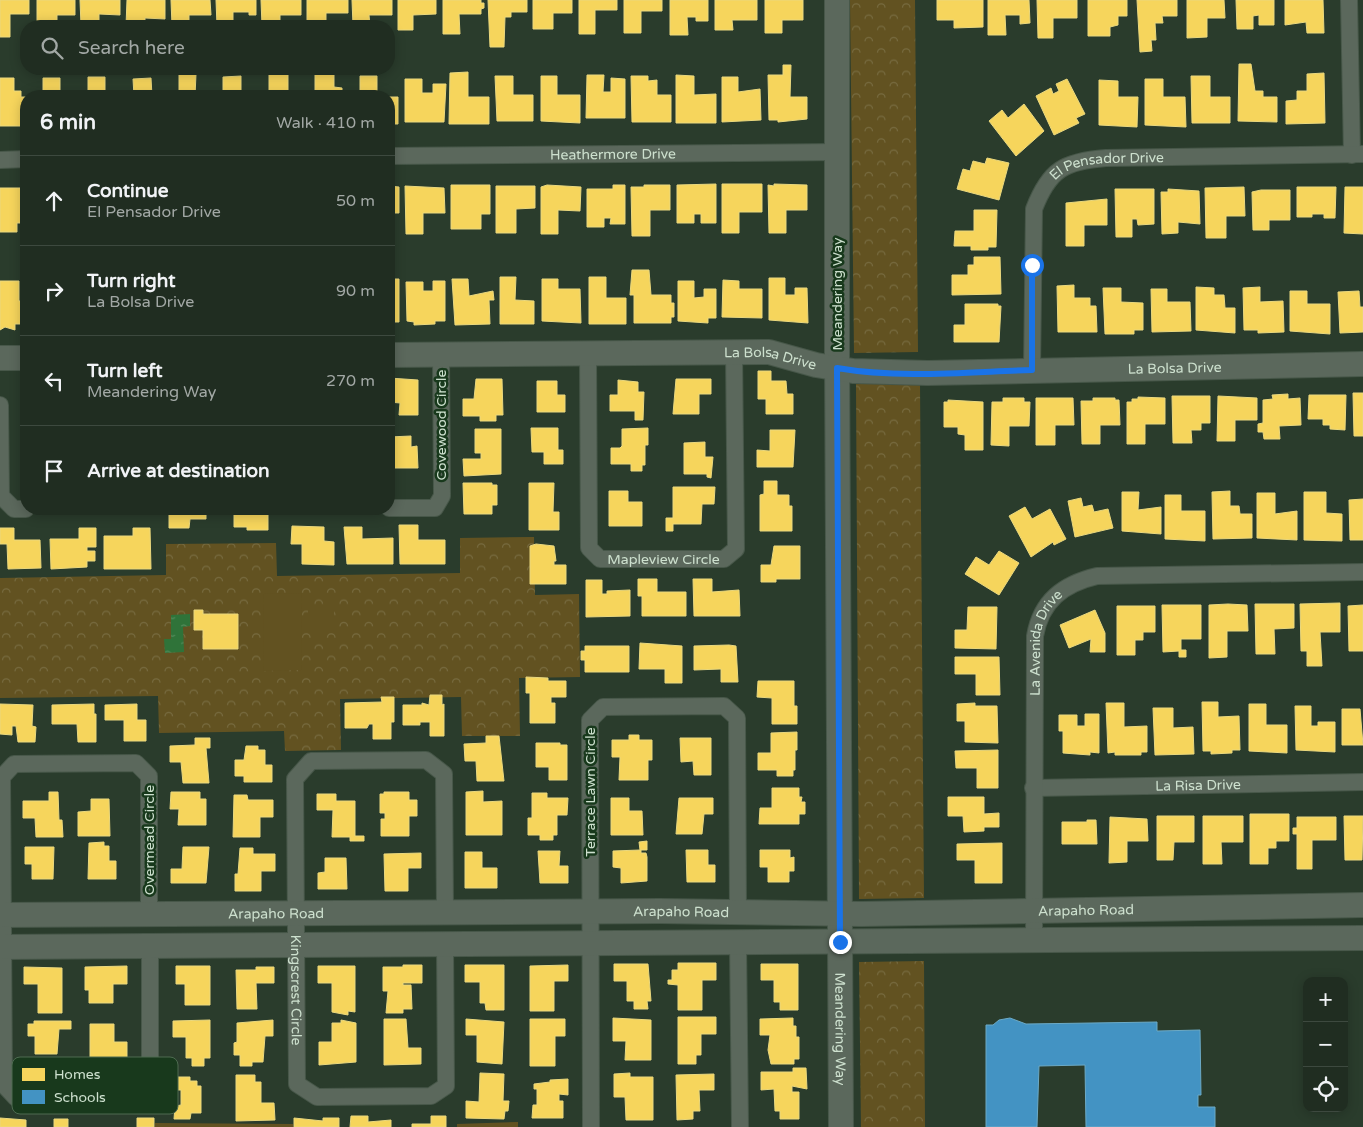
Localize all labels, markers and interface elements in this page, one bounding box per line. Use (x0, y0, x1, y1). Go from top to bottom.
search box (20, 20, 395, 75)
icon: search (38, 34, 66, 62)
text: Search here (78, 37, 185, 59)
text: 6 min (40, 110, 96, 135)
text: Walk · 410 m (276, 113, 375, 133)
street label: Heathermore Drive (550, 145, 676, 163)
street label: El Pensador Drive (1046, 149, 1164, 183)
text: Continue (87, 180, 169, 202)
icon: ahead (40, 187, 68, 215)
text: 50 m (336, 191, 375, 211)
text: El Pensador Drive (87, 202, 221, 222)
street label: Meandering Way (829, 237, 846, 351)
route start (1021, 254, 1044, 277)
text: Turn right (87, 270, 175, 292)
icon: right (40, 277, 68, 305)
text: 90 m (336, 281, 375, 301)
text: La Bolsa Drive (87, 292, 194, 312)
street label: La Bolsa Drive (724, 343, 819, 373)
street label: La Bolsa Drive (1127, 358, 1222, 377)
text: Turn left (87, 360, 163, 382)
icon: left (40, 367, 68, 395)
street label: Covewood Circle (433, 370, 450, 480)
text: 270 m (326, 371, 375, 391)
text: Meandering Way (87, 382, 216, 402)
icon: arrive (40, 457, 68, 485)
text: Arrive at destination (87, 460, 270, 482)
street label: Mapleview Circle (607, 551, 720, 568)
street label: La Avenida Drive (1026, 585, 1066, 696)
street label: Terrace Lawn Circle (582, 727, 599, 857)
street label: La Risa Drive (1155, 776, 1241, 794)
street label: Overmead Circle (141, 785, 158, 895)
street label: Arapaho Road (1038, 901, 1134, 919)
street label: Arapaho Road (633, 902, 729, 921)
street label: Arapaho Road (228, 905, 324, 922)
route end (829, 931, 852, 954)
street label: Kingscrest Circle (288, 935, 305, 1045)
street label: Meandering Way (832, 972, 849, 1086)
map controls (1303, 977, 1348, 1112)
button: + (1303, 977, 1348, 1022)
button: − (1303, 1022, 1348, 1067)
legend (12, 1057, 178, 1114)
text: Homes (54, 1066, 101, 1083)
button: locate (1303, 1067, 1348, 1112)
text: Schools (54, 1089, 106, 1106)

